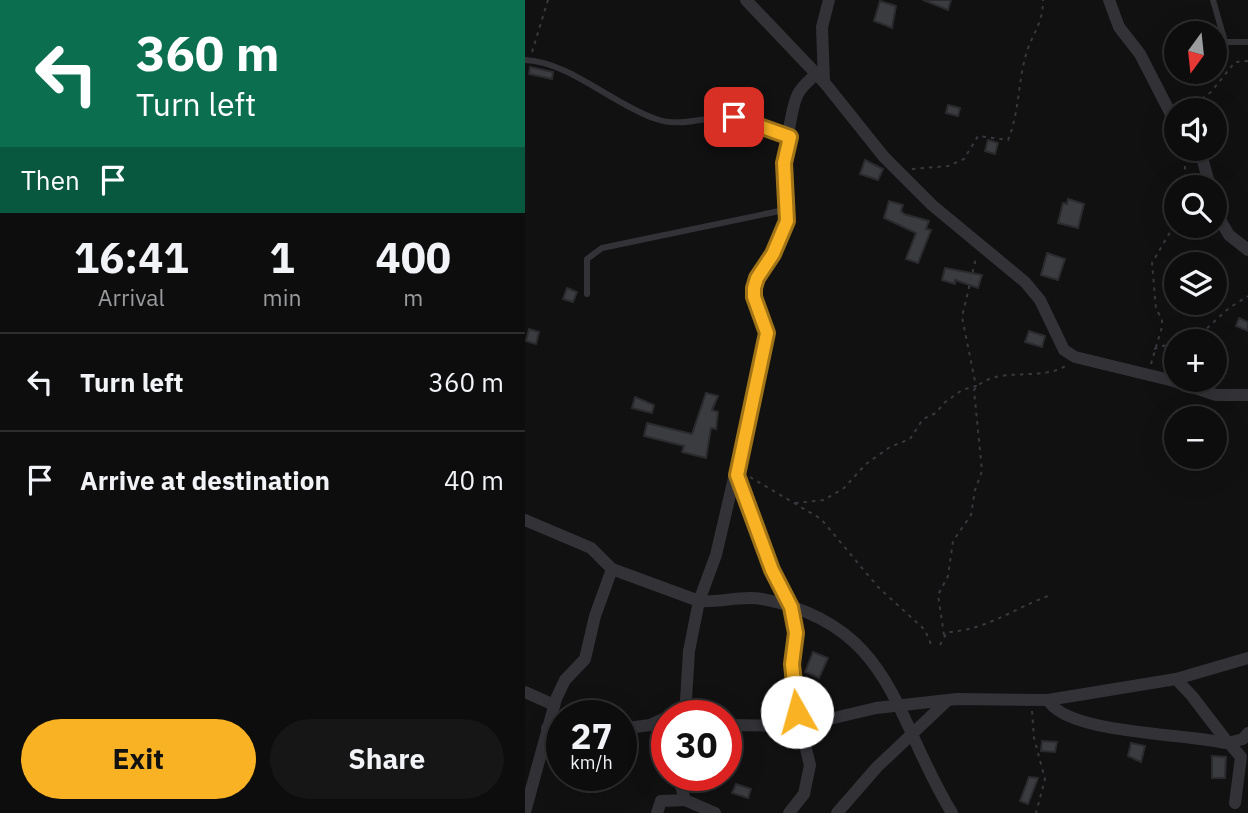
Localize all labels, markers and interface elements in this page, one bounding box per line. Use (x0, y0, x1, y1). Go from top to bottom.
text: 360 m (136, 21, 280, 84)
north arrow (1164, 21, 1227, 84)
map controls (1164, 21, 1227, 469)
icon: left (21, 28, 112, 119)
text: Turn left (136, 83, 256, 125)
pin (704, 87, 764, 147)
icon: arrive (715, 98, 753, 136)
button: sound (1164, 98, 1227, 161)
icon: arrive (94, 161, 132, 199)
text: Then (21, 163, 80, 197)
button: search (1164, 175, 1227, 238)
text: 16:41 (74, 230, 189, 285)
text: 1 (269, 230, 295, 285)
text: 400 (375, 230, 451, 285)
button: layers (1164, 252, 1227, 315)
text: Arrival (98, 282, 165, 312)
text: min (263, 282, 301, 312)
text: m (403, 282, 423, 312)
button: + (1164, 329, 1227, 392)
icon: left (21, 363, 59, 401)
text: Turn left (80, 365, 183, 399)
text: 360 m (428, 365, 504, 399)
button: − (1164, 406, 1227, 469)
icon: arrive (21, 461, 59, 499)
text: Arrive at destination (80, 463, 330, 497)
text: 40 m (444, 463, 504, 497)
position arrow (760, 675, 834, 749)
speed limit sign: 30 (651, 700, 742, 791)
text: 27 (570, 713, 613, 759)
button: Exit (21, 719, 256, 799)
button: Share (270, 719, 504, 799)
text: km/h (570, 751, 613, 774)

